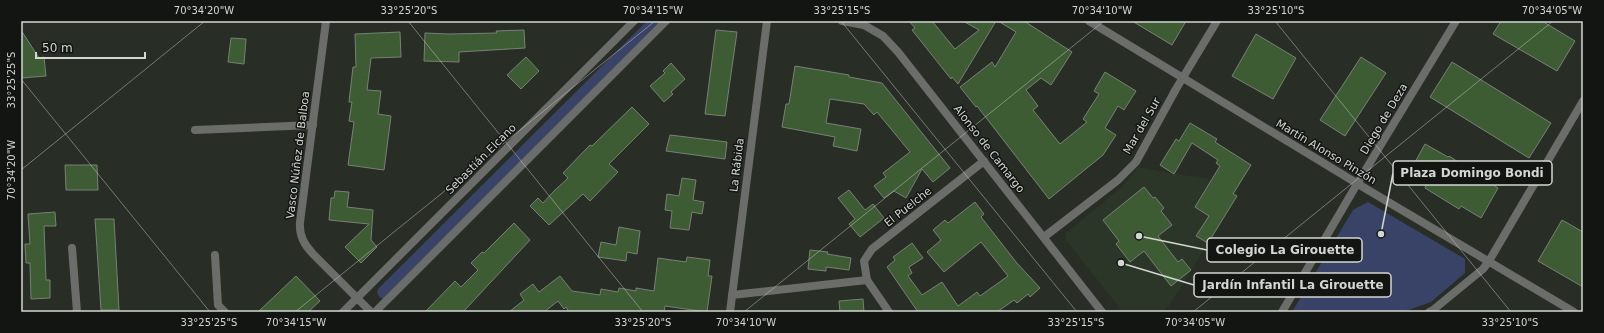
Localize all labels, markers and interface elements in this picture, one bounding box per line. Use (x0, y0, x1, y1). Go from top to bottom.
text: 70°34'20"W (174, 5, 234, 16)
text: 33°25'20"S (381, 5, 437, 16)
text: 70°34'15"W (623, 5, 683, 16)
text: 33°25'15"S (814, 5, 870, 16)
text: 70°34'10"W (1072, 5, 1132, 16)
text: 33°25'10"S (1248, 5, 1304, 16)
text: 70°34'05"W (1522, 5, 1582, 16)
scale bar (36, 34, 145, 60)
text: 50 m (42, 41, 73, 55)
text: 33°25'25"S (6, 52, 17, 108)
street label: Diego de Deza (1358, 81, 1410, 157)
street label: Vasco Núñez de Balboa (284, 90, 312, 220)
street label: Mar del Sur (1121, 95, 1164, 157)
street label: Alonso de Camargo (951, 103, 1027, 196)
street label: Martín Alonso Pinzón (1273, 117, 1379, 187)
street label: Sebastián Elcano (443, 121, 519, 197)
street label: La Rábida (727, 137, 747, 193)
text: 70°34'20"W (6, 140, 17, 200)
callout: Plaza Domingo Bondi (1393, 161, 1552, 185)
text: Plaza Domingo Bondi (1400, 166, 1544, 180)
street label: El Puelche (882, 184, 934, 230)
callout: Colegio La Girouette (1207, 238, 1362, 262)
text: Colegio La Girouette (1216, 243, 1354, 257)
callout: Jardín Infantil La Girouette (1194, 273, 1391, 297)
text: Jardín Infantil La Girouette (1201, 278, 1384, 292)
text: 33°25'25"S (181, 317, 237, 328)
text: 70°34'15"W (266, 317, 326, 328)
text: 33°25'20"S (615, 317, 671, 328)
text: 70°34'10"W (716, 317, 776, 328)
text: 33°25'15"S (1048, 317, 1104, 328)
text: 70°34'05"W (1165, 317, 1225, 328)
text: 33°25'10"S (1482, 317, 1538, 328)

